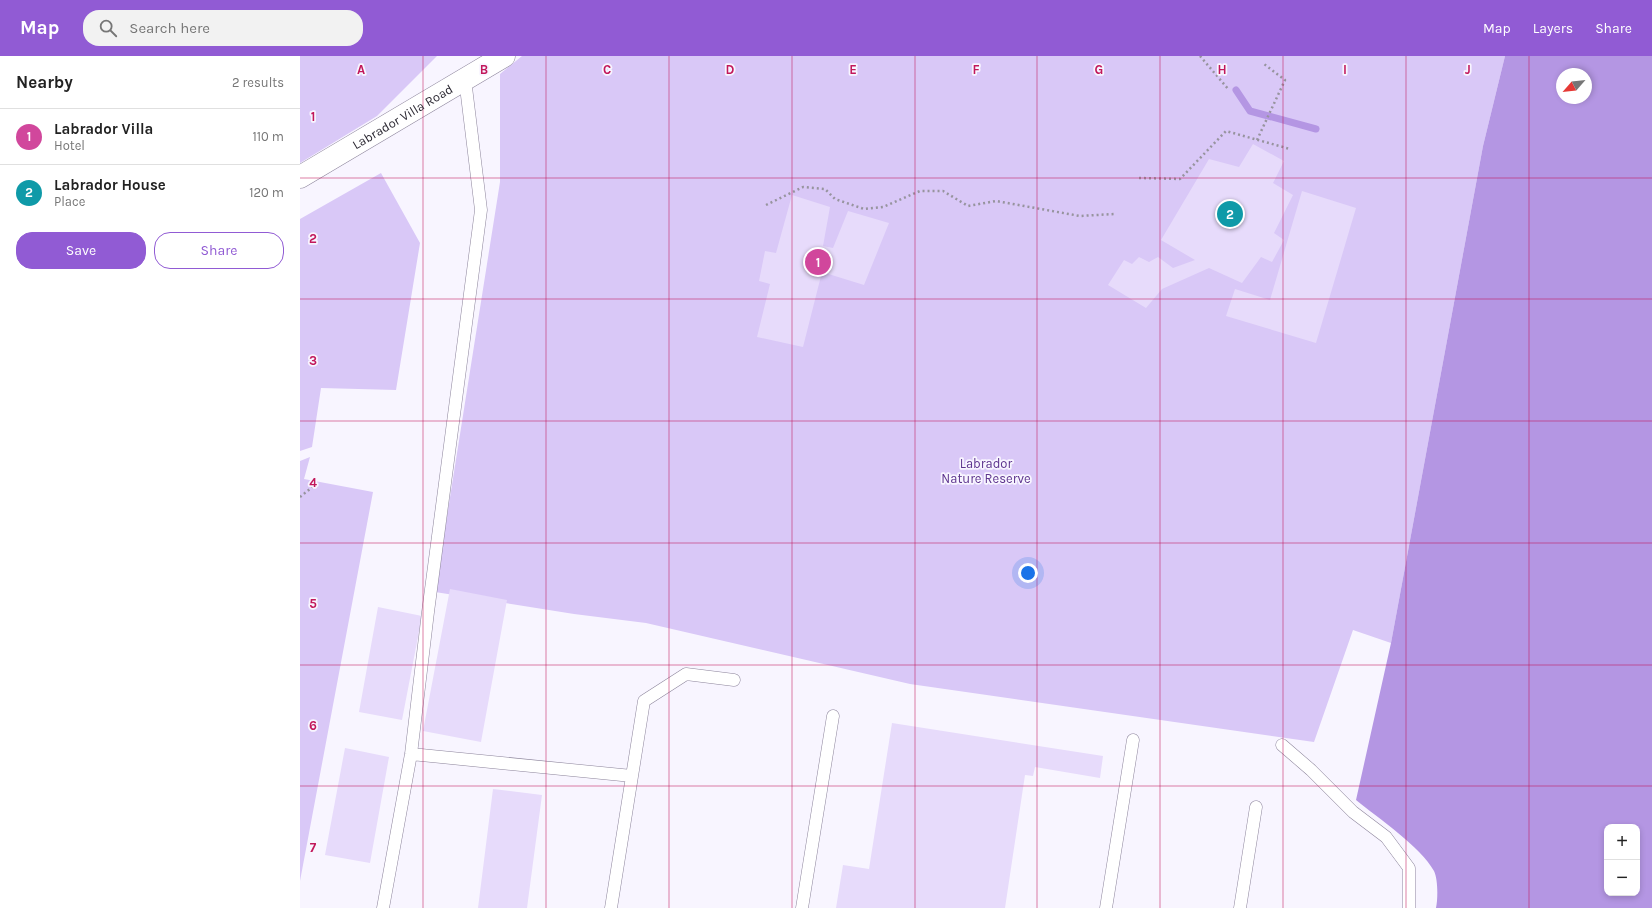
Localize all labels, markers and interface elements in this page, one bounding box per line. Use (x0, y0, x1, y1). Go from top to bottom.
search box (83, 10, 363, 46)
text: Map (20, 17, 59, 39)
icon: search (97, 17, 119, 39)
text: Search here (129, 19, 210, 37)
text: Map (1483, 20, 1511, 37)
text: Layers (1533, 20, 1573, 37)
text: Share (1595, 20, 1632, 37)
text: A (357, 62, 365, 77)
text: B (480, 62, 488, 77)
text: C (603, 62, 611, 77)
text: D (726, 62, 735, 77)
text: E (849, 62, 857, 77)
text: F (972, 62, 980, 77)
text: G (1095, 62, 1103, 77)
text: H (1217, 62, 1227, 77)
text: I (1343, 62, 1347, 77)
text: J (1465, 62, 1471, 77)
north arrow (1556, 68, 1592, 104)
text: Nearby (16, 72, 73, 92)
text: 2 results (232, 75, 284, 90)
street label: Labrador Villa Road (349, 81, 455, 152)
text: 1 (311, 109, 315, 124)
text: Labrador Villa (54, 120, 153, 138)
text: 1 (27, 129, 31, 144)
text: 110 m (252, 129, 284, 144)
text: Hotel (54, 138, 85, 153)
text: Labrador House (54, 176, 166, 194)
text: 2 (25, 185, 33, 200)
text: 120 m (249, 185, 284, 200)
text: Place (54, 194, 85, 209)
pin: 2 (1217, 199, 1243, 229)
text: 2 (309, 231, 317, 246)
button: Save (16, 232, 146, 269)
button: Share (154, 232, 284, 269)
pin: 1 (805, 247, 831, 277)
text: 3 (309, 353, 317, 368)
park label: Labrador Nature Reserve (941, 456, 1031, 486)
text: 4 (309, 475, 317, 490)
your location (1018, 563, 1038, 583)
text: 5 (309, 596, 317, 611)
text: 6 (309, 718, 317, 733)
map controls (1604, 824, 1640, 896)
button: + (1604, 824, 1640, 860)
text: 7 (310, 840, 317, 855)
button: − (1604, 860, 1640, 896)

